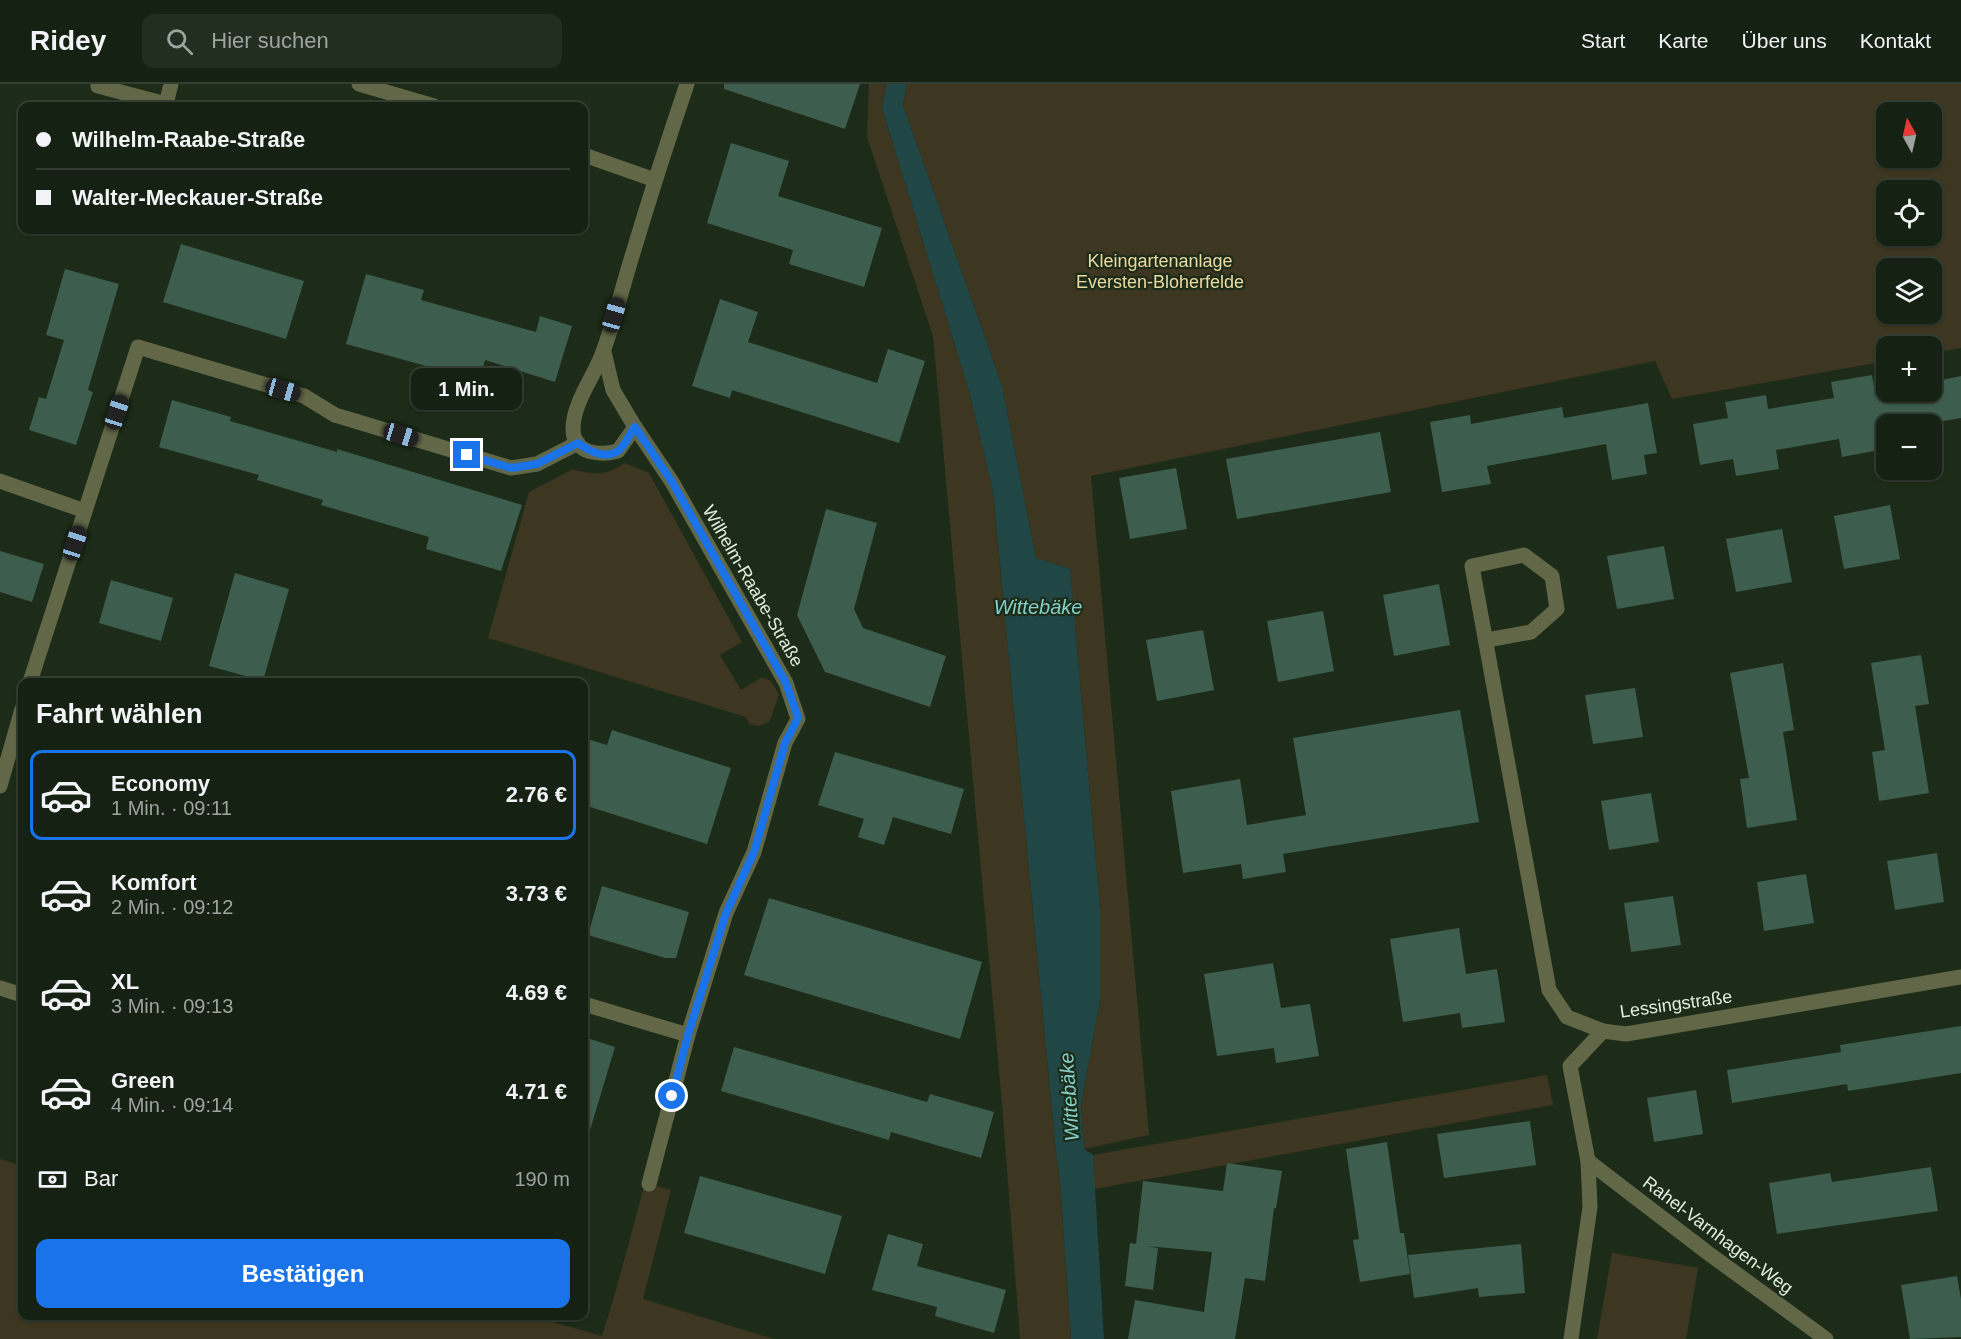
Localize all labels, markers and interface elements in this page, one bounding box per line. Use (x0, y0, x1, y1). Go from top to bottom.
search box (142, 14, 562, 68)
text: Ridey (30, 25, 106, 56)
icon: search (163, 25, 196, 58)
text: Hier suchen (211, 28, 329, 53)
text: Start (1581, 29, 1625, 52)
text: Karte (1658, 29, 1709, 52)
text: Über uns (1742, 29, 1827, 52)
text: Kontakt (1860, 29, 1931, 52)
north arrow (1876, 102, 1942, 168)
map controls (1876, 102, 1942, 480)
text: Wilhelm-Raabe-Straße (72, 127, 305, 152)
button: locate (1876, 180, 1942, 246)
text: Walter-Meckauer-Straße (72, 185, 323, 210)
park label: Kleingartenanlage Eversten-Bloherfelde (1076, 251, 1244, 292)
button: layers (1876, 258, 1942, 324)
car (600, 295, 628, 335)
button: + (1876, 336, 1942, 402)
callout: 1 Min. (412, 368, 522, 410)
car (263, 376, 303, 404)
text: 1 Min. (438, 378, 495, 400)
car (103, 392, 131, 432)
button: − (1876, 414, 1942, 480)
car (381, 421, 421, 449)
route end (453, 441, 480, 468)
street label: Wilhelm-Raabe-Straße (699, 502, 807, 670)
car (61, 523, 89, 563)
water label: Wittebäke (994, 596, 1082, 618)
text: Fahrt wählen (36, 699, 203, 729)
icon: car (39, 768, 93, 822)
text: Economy (111, 771, 210, 796)
text: 2.76 € (506, 782, 567, 807)
text: 1 Min. · 09:11 (111, 797, 232, 819)
icon: car (39, 867, 93, 921)
text: Komfort (111, 870, 197, 895)
text: 3.73 € (506, 881, 567, 906)
text: 2 Min. · 09:12 (111, 896, 233, 918)
icon: car (39, 966, 93, 1020)
text: XL (111, 969, 139, 994)
text: 4.69 € (506, 980, 567, 1005)
street label: Lessingstraße (1619, 986, 1733, 1022)
text: 3 Min. · 09:13 (111, 995, 233, 1017)
water label: Wittebäke (1055, 1052, 1083, 1142)
icon: car (39, 1065, 93, 1119)
text: Green (111, 1068, 175, 1093)
text: 4.71 € (506, 1079, 567, 1104)
route start (658, 1082, 685, 1109)
text: 4 Min. · 09:14 (111, 1094, 233, 1116)
icon: cash (36, 1163, 69, 1196)
text: Bar (84, 1166, 118, 1191)
text: 190 m (514, 1168, 570, 1190)
street label: Rahel-Varnhagen-Weg (1639, 1172, 1797, 1298)
button: Bestätigen (36, 1239, 570, 1308)

